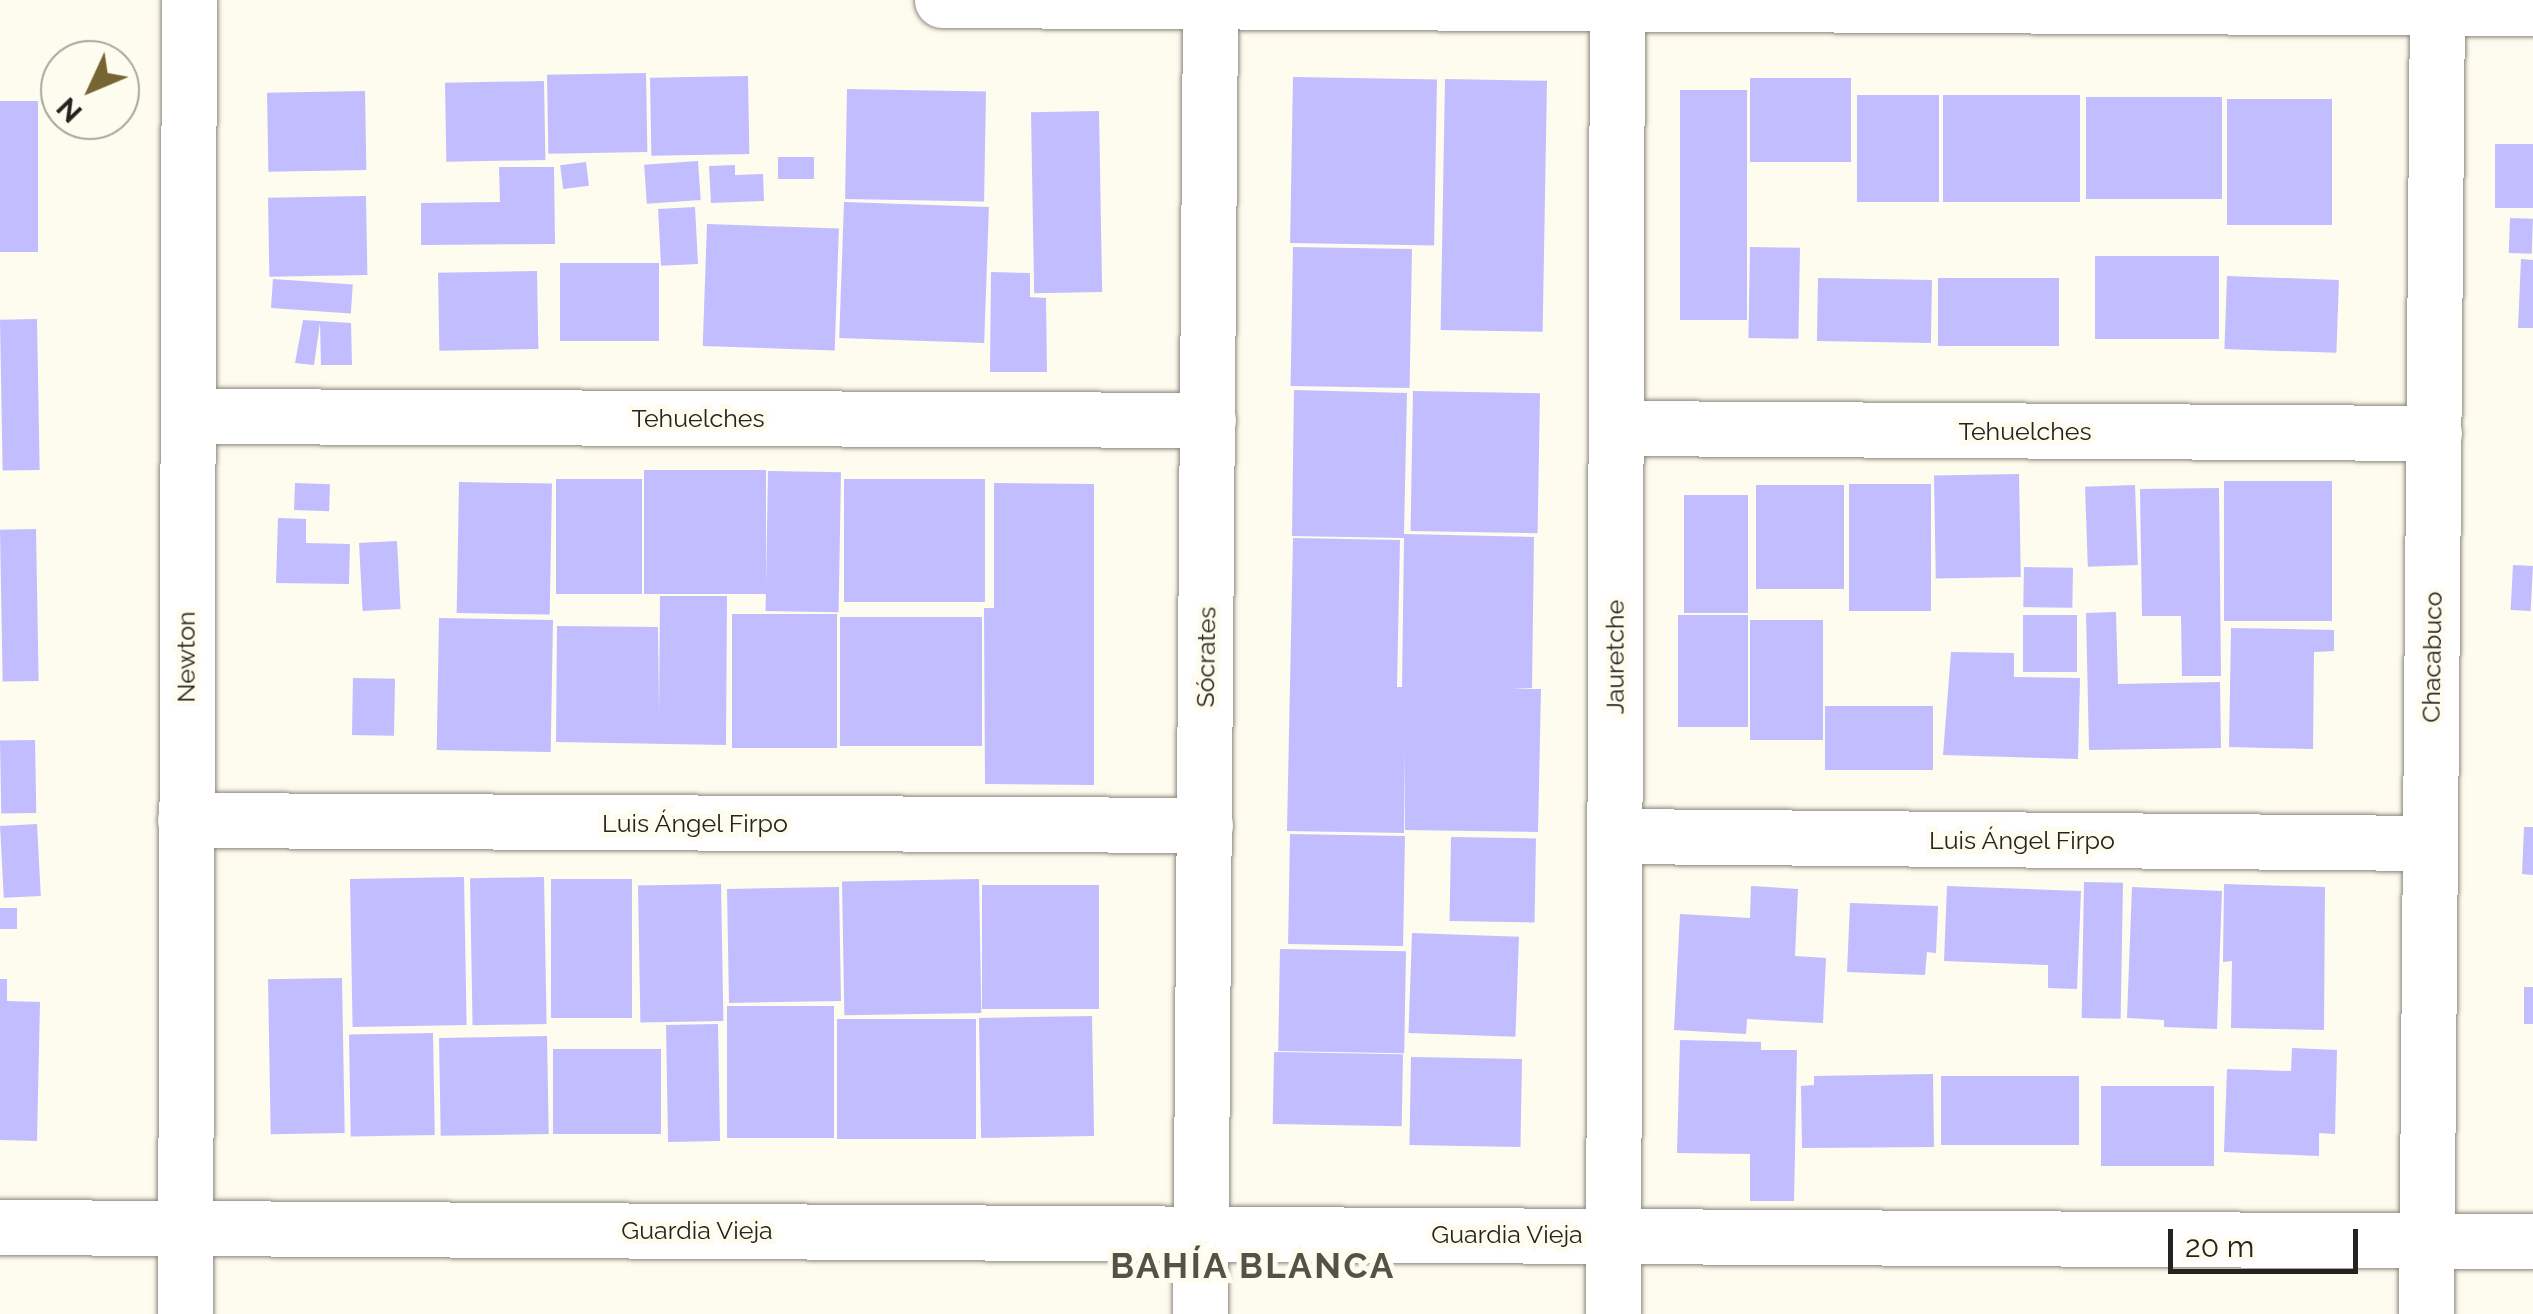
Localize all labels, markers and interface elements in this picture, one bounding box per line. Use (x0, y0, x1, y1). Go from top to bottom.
north arrow (40, 40, 140, 140)
text: N (50, 91, 89, 129)
street label: Tehuelches (631, 403, 765, 433)
street label: Tehuelches (1958, 416, 2092, 446)
street label: Chacabuco (2416, 591, 2448, 723)
street label: Jauretche (1600, 600, 1630, 714)
street label: Sócrates (1190, 606, 1222, 708)
street label: Newton (171, 611, 201, 703)
street label: Luis Ángel Firpo (601, 808, 789, 838)
street label: Luis Ángel Firpo (1928, 825, 2116, 855)
scale bar (2173, 1209, 2363, 1271)
street label: Guardia Vieja (621, 1215, 773, 1245)
street label: Guardia Vieja (1431, 1219, 1583, 1249)
text: 20 m (2185, 1229, 2254, 1264)
district label: BAHÍA BLANCA (1110, 1245, 1396, 1287)

